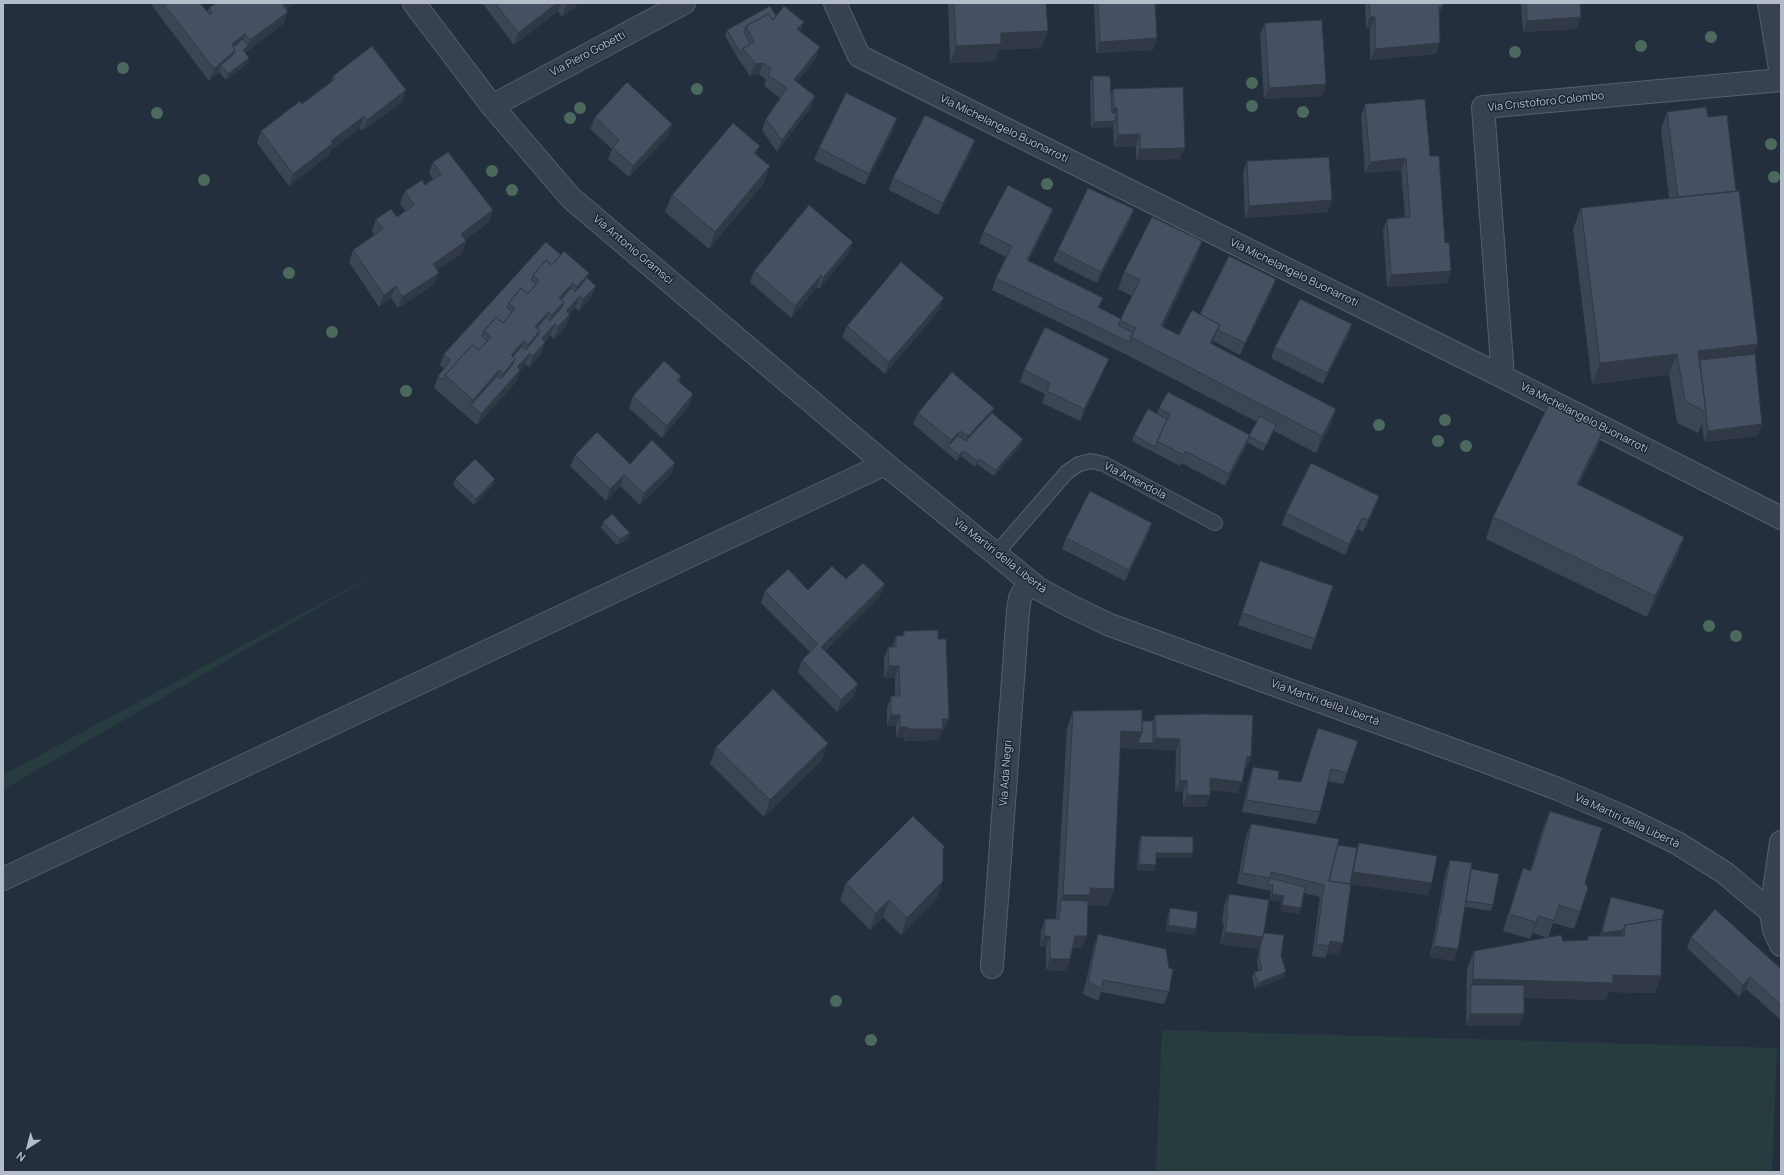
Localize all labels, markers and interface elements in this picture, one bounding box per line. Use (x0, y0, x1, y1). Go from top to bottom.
street label: Via Piero Gobetti (548, 29, 628, 79)
street label: Via Cristoforo Colombo (1487, 89, 1605, 115)
street label: Via Michelangelo Buonarroti (938, 92, 1070, 166)
street label: Via Antonio Gramsci (590, 213, 676, 287)
street label: Via Michelangelo Buonarroti (1228, 236, 1360, 310)
street label: Via Michelangelo Buonarroti (1518, 380, 1650, 456)
street label: Via Amendola (1102, 460, 1168, 502)
street label: Via Martiri della Libertà (951, 516, 1049, 596)
street label: Via Martiri della Libertà (1269, 677, 1381, 729)
street label: Via Ada Negri (997, 740, 1015, 806)
street label: Via Martiri della Libertà (1572, 791, 1682, 851)
north arrow (8, 1127, 48, 1167)
text: N (13, 1149, 28, 1166)

